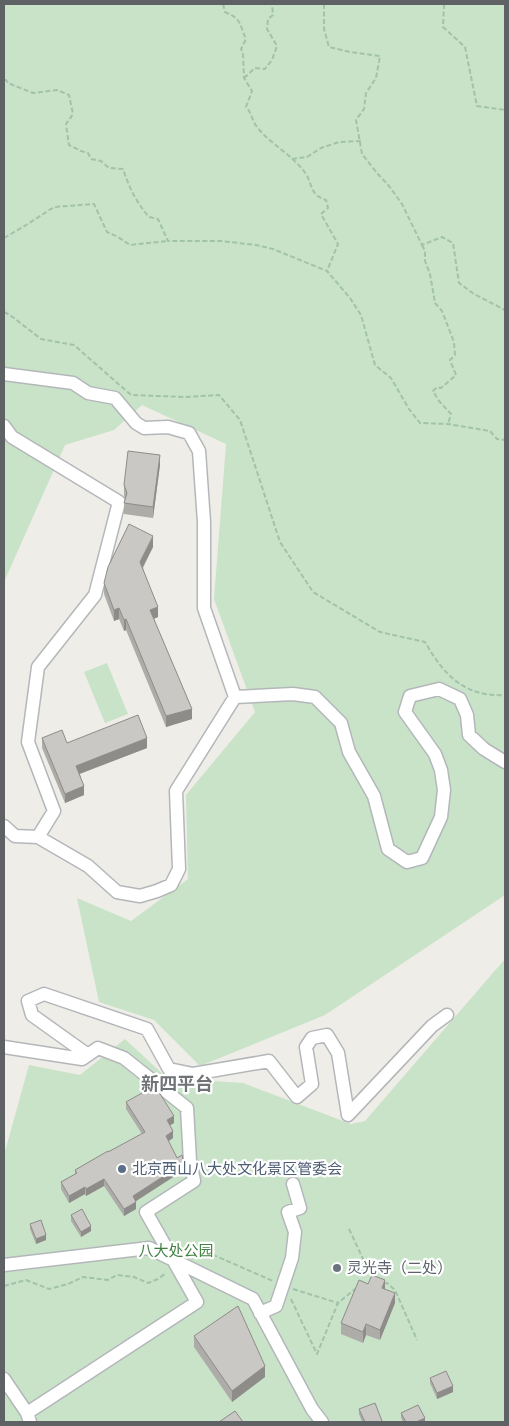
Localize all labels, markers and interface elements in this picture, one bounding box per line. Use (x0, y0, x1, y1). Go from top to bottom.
district label: 新四平台 (141, 1074, 213, 1097)
place label: 北京西山八大处文化景区管委会 (132, 1160, 342, 1180)
marker: 北京西山八大处文化景区管委会 (116, 1163, 128, 1175)
park label: 八大处公园 (138, 1243, 214, 1262)
place label: 灵光寺（二处） (347, 1260, 452, 1279)
marker: 灵光寺（二处） (331, 1262, 343, 1274)

